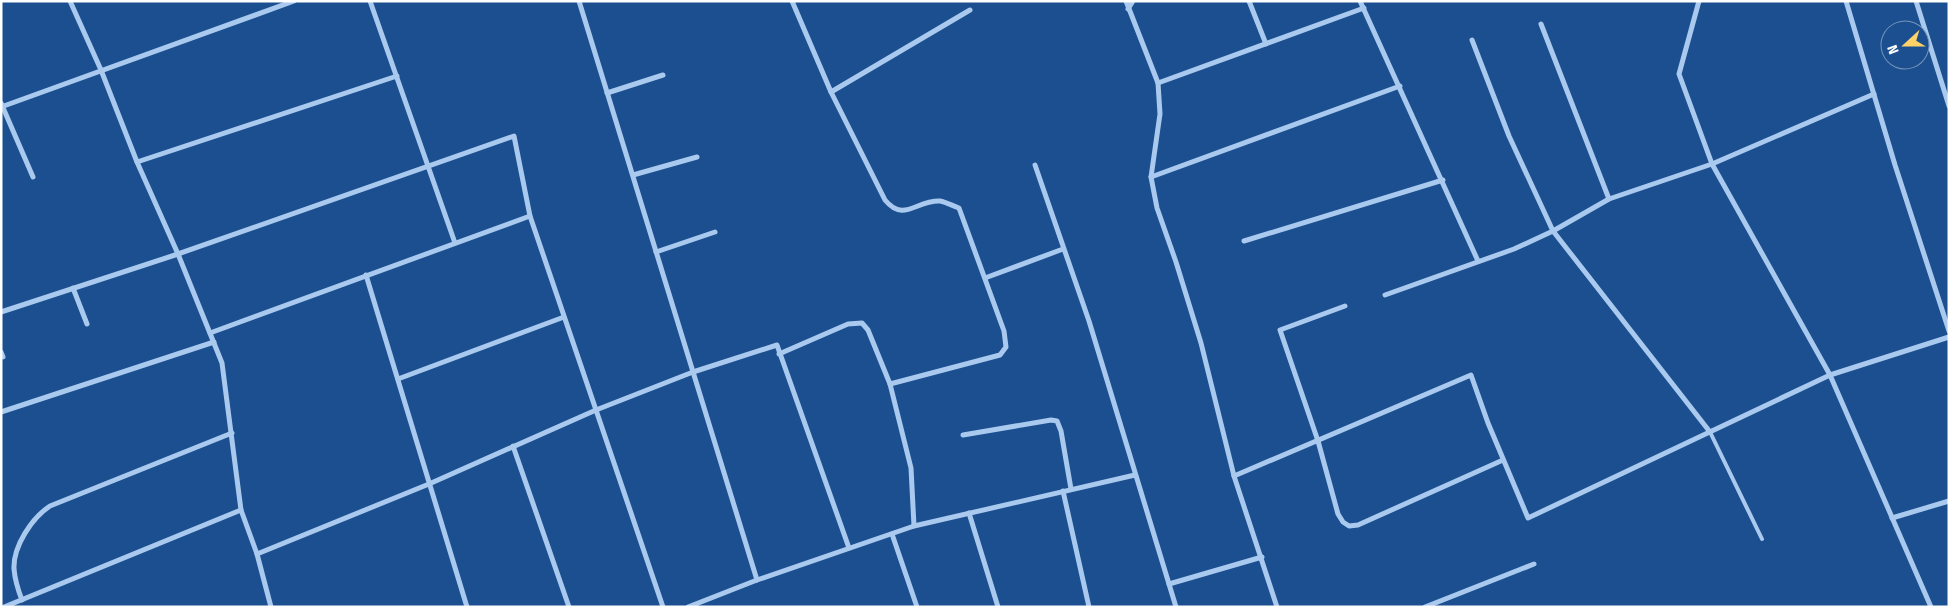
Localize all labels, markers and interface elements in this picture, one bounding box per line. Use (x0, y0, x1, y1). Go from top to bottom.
north arrow (1880, 20, 1930, 70)
text: N (1884, 43, 1903, 56)

